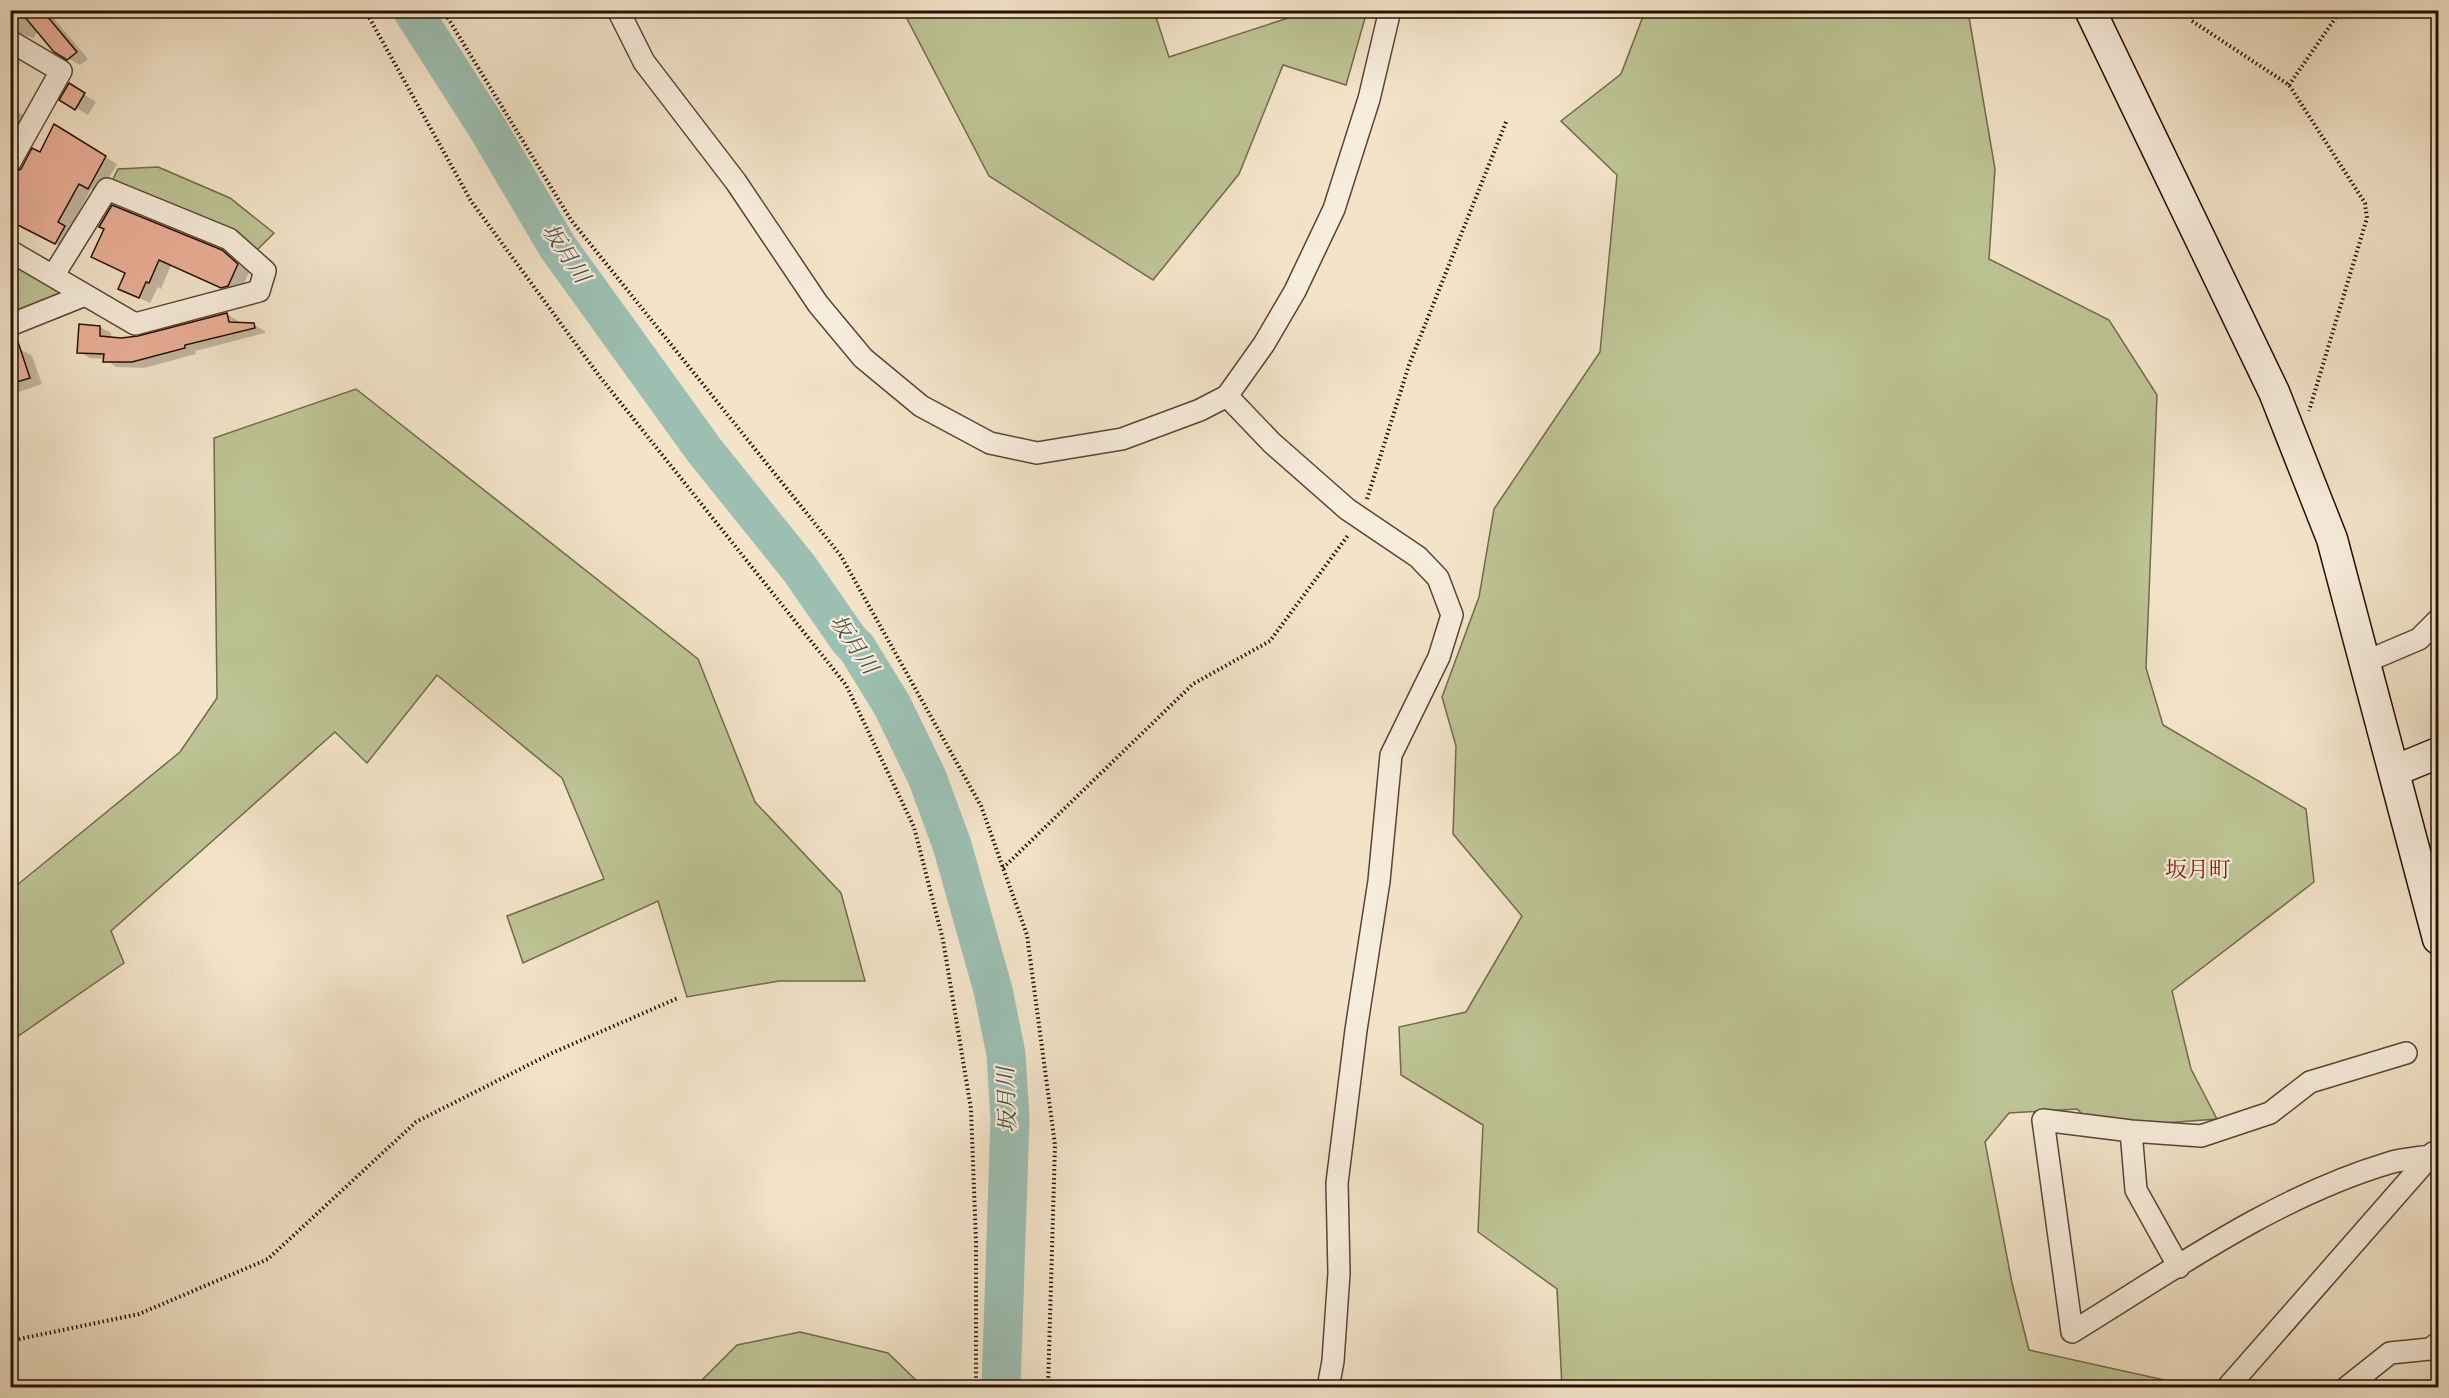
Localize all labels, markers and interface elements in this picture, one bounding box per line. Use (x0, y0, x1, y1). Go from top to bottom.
water label: 坂月川 (535, 219, 596, 291)
water label: 坂月川 (823, 610, 884, 682)
district label: 坂月町 (2165, 857, 2231, 885)
water label: 坂月川 (993, 1065, 1023, 1133)

